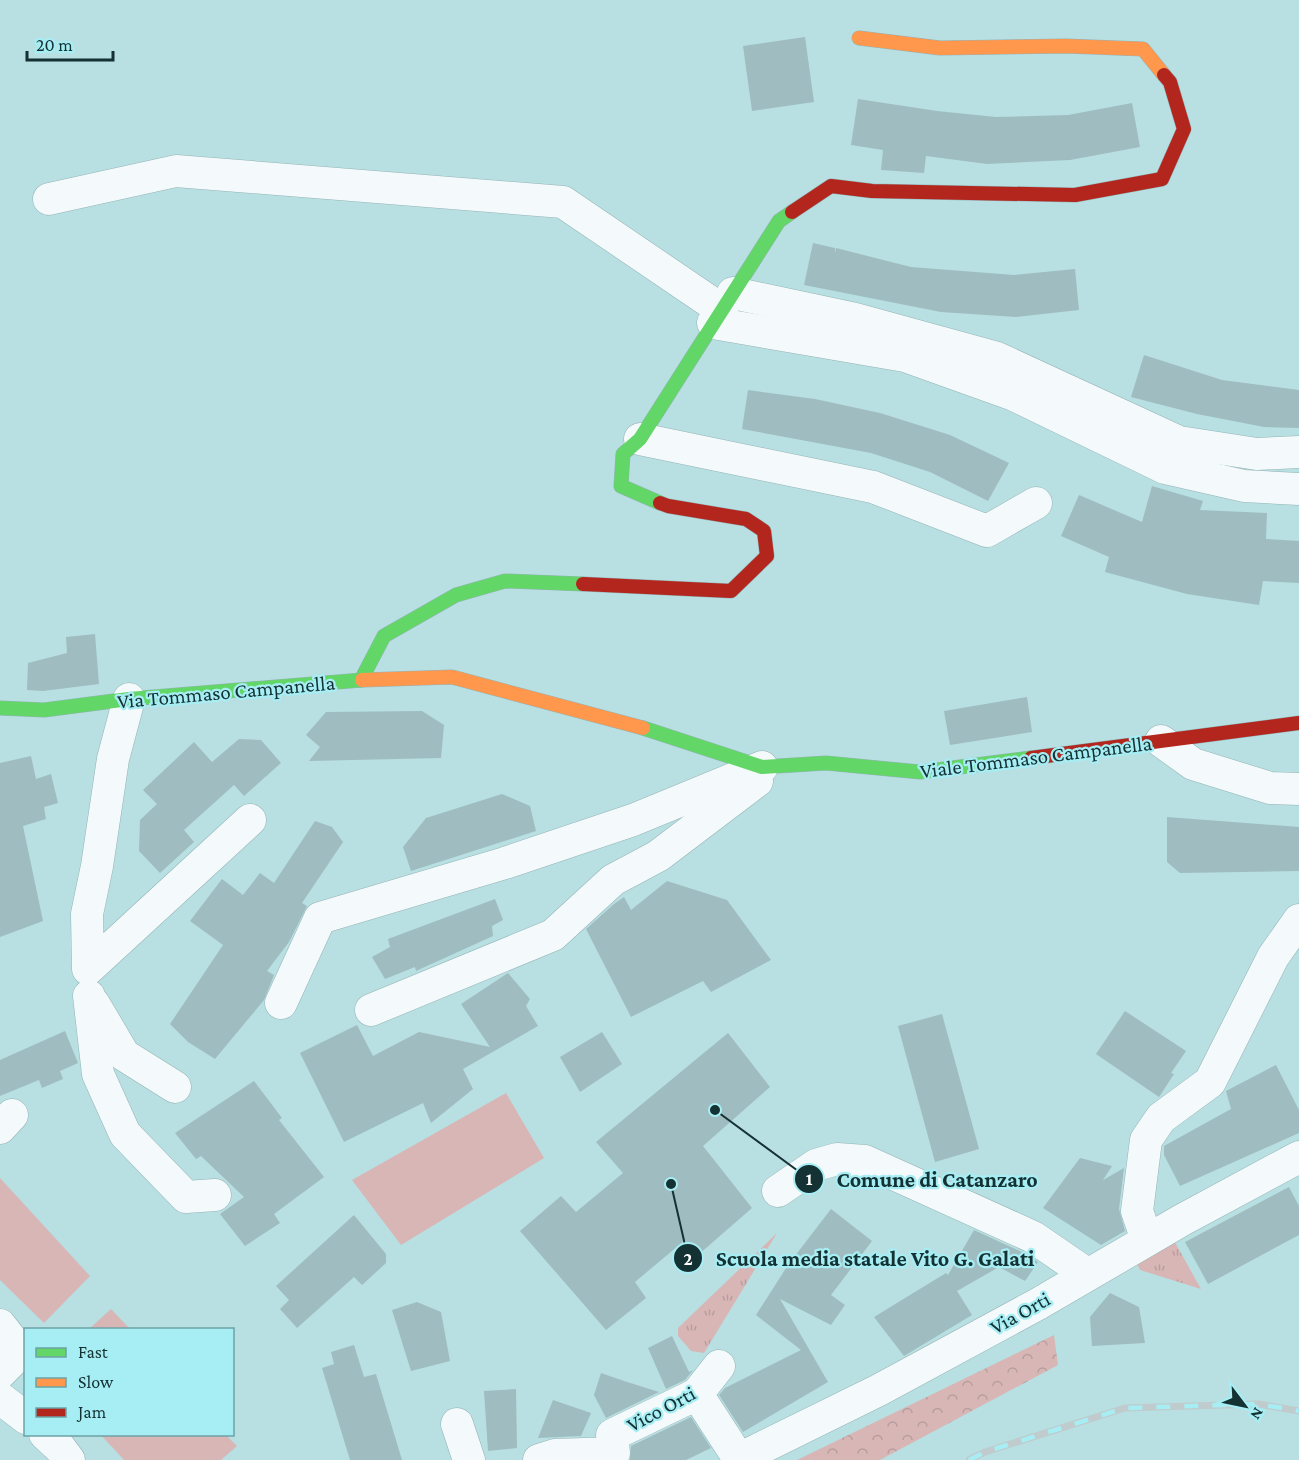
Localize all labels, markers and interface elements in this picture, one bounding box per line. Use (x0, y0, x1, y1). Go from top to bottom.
scale bar (27, 24, 112, 62)
text: 20 m (36, 35, 73, 55)
street label: Via Tommaso Campanella (116, 670, 336, 713)
street label: Viale Tommaso Campanella (919, 731, 1154, 783)
callout: Comune di Catanzaro (794, 1159, 1049, 1199)
text: Comune di Catanzaro (836, 1167, 1038, 1192)
text: 1 (806, 1169, 813, 1189)
callout: Scuola media statale Vito G. Galati (673, 1238, 1046, 1278)
text: Scuola media statale Vito G. Galati (716, 1246, 1035, 1271)
text: 2 (683, 1249, 693, 1269)
street label: Via Orti (986, 1287, 1055, 1339)
legend (24, 1328, 234, 1436)
text: Fast (78, 1342, 109, 1362)
text: Slow (78, 1372, 114, 1392)
north arrow (1215, 1376, 1275, 1436)
street label: Vico Orti (623, 1381, 700, 1437)
text: Jam (76, 1402, 107, 1422)
text: N (1247, 1405, 1267, 1423)

